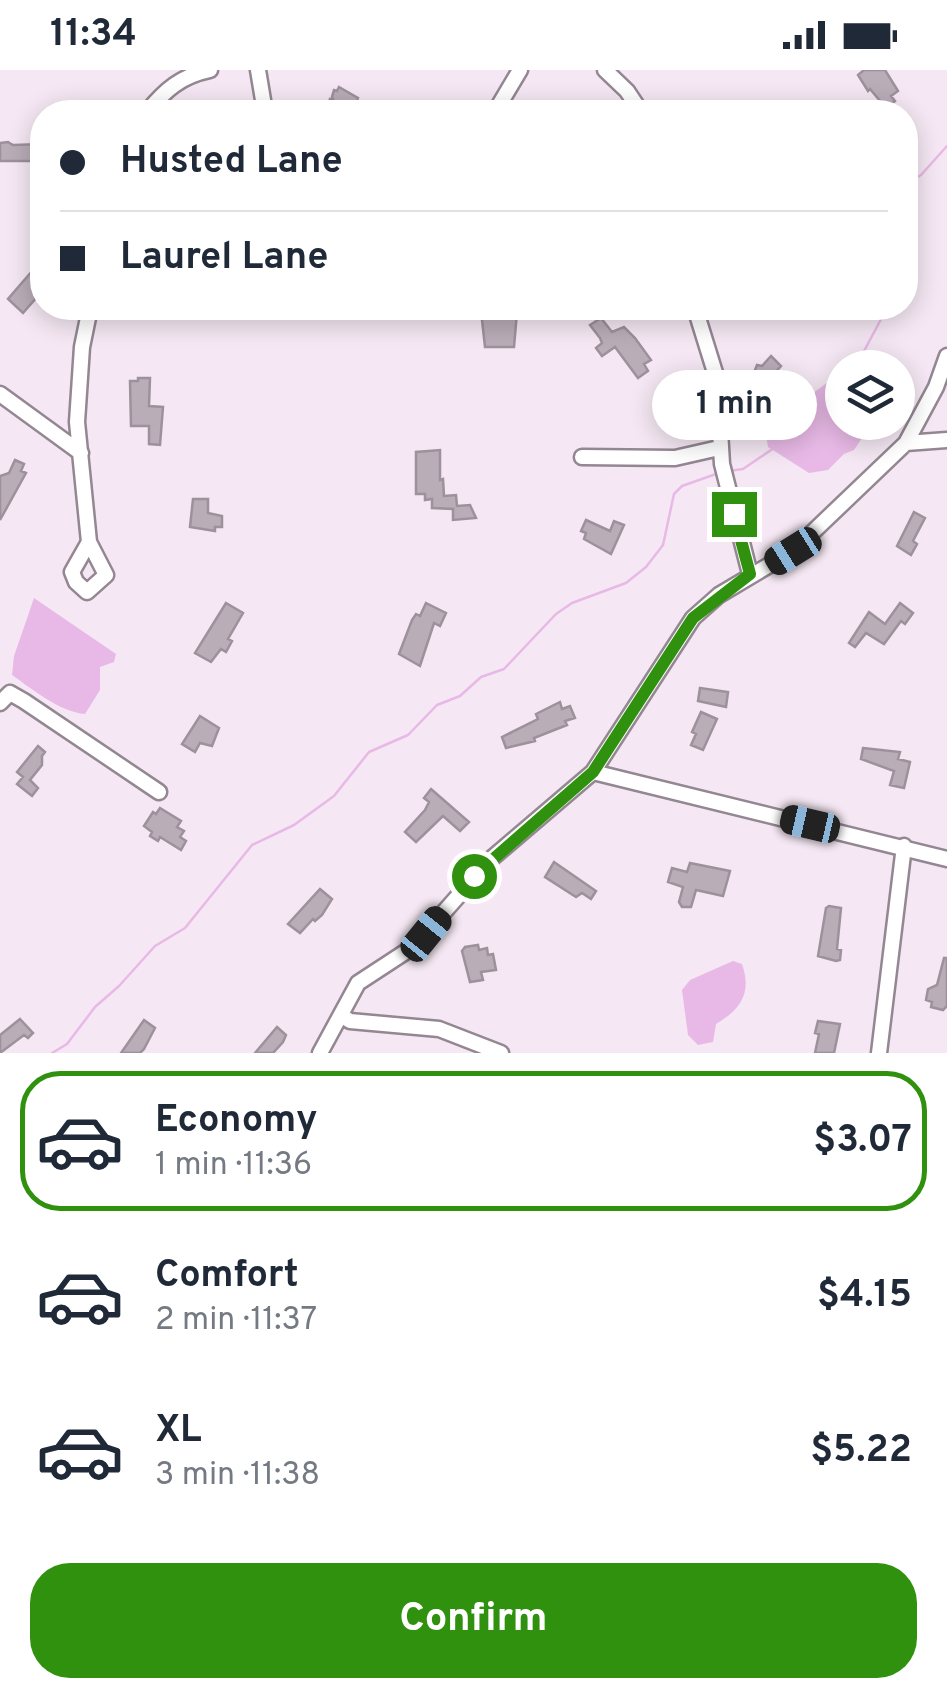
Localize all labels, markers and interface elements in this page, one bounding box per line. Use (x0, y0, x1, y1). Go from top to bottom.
text: 11:34 (50, 11, 137, 60)
text: Husted Lane (120, 138, 343, 187)
text: Laurel Lane (120, 234, 329, 283)
map controls (825, 350, 915, 440)
button: layers (825, 350, 915, 440)
callout: 1 min (652, 369, 816, 439)
text: 1 min (696, 385, 773, 425)
route end (712, 492, 757, 537)
car (760, 522, 826, 580)
car (777, 803, 843, 845)
route start (452, 854, 497, 899)
car (395, 901, 457, 967)
icon: car (35, 1096, 125, 1186)
text: Economy (155, 1097, 317, 1146)
text: $3.07 (813, 1117, 912, 1166)
text: 1 min · 11:36 (155, 1146, 312, 1186)
icon: car (35, 1251, 125, 1341)
text: Comfort (155, 1252, 299, 1301)
text: $4.15 (817, 1272, 912, 1321)
text: 2 min · 11:37 (155, 1301, 317, 1341)
icon: car (35, 1406, 125, 1496)
text: XL (155, 1407, 202, 1456)
text: $5.22 (810, 1427, 912, 1476)
text: 3 min · 11:38 (155, 1456, 320, 1496)
button: Confirm (30, 1563, 917, 1678)

